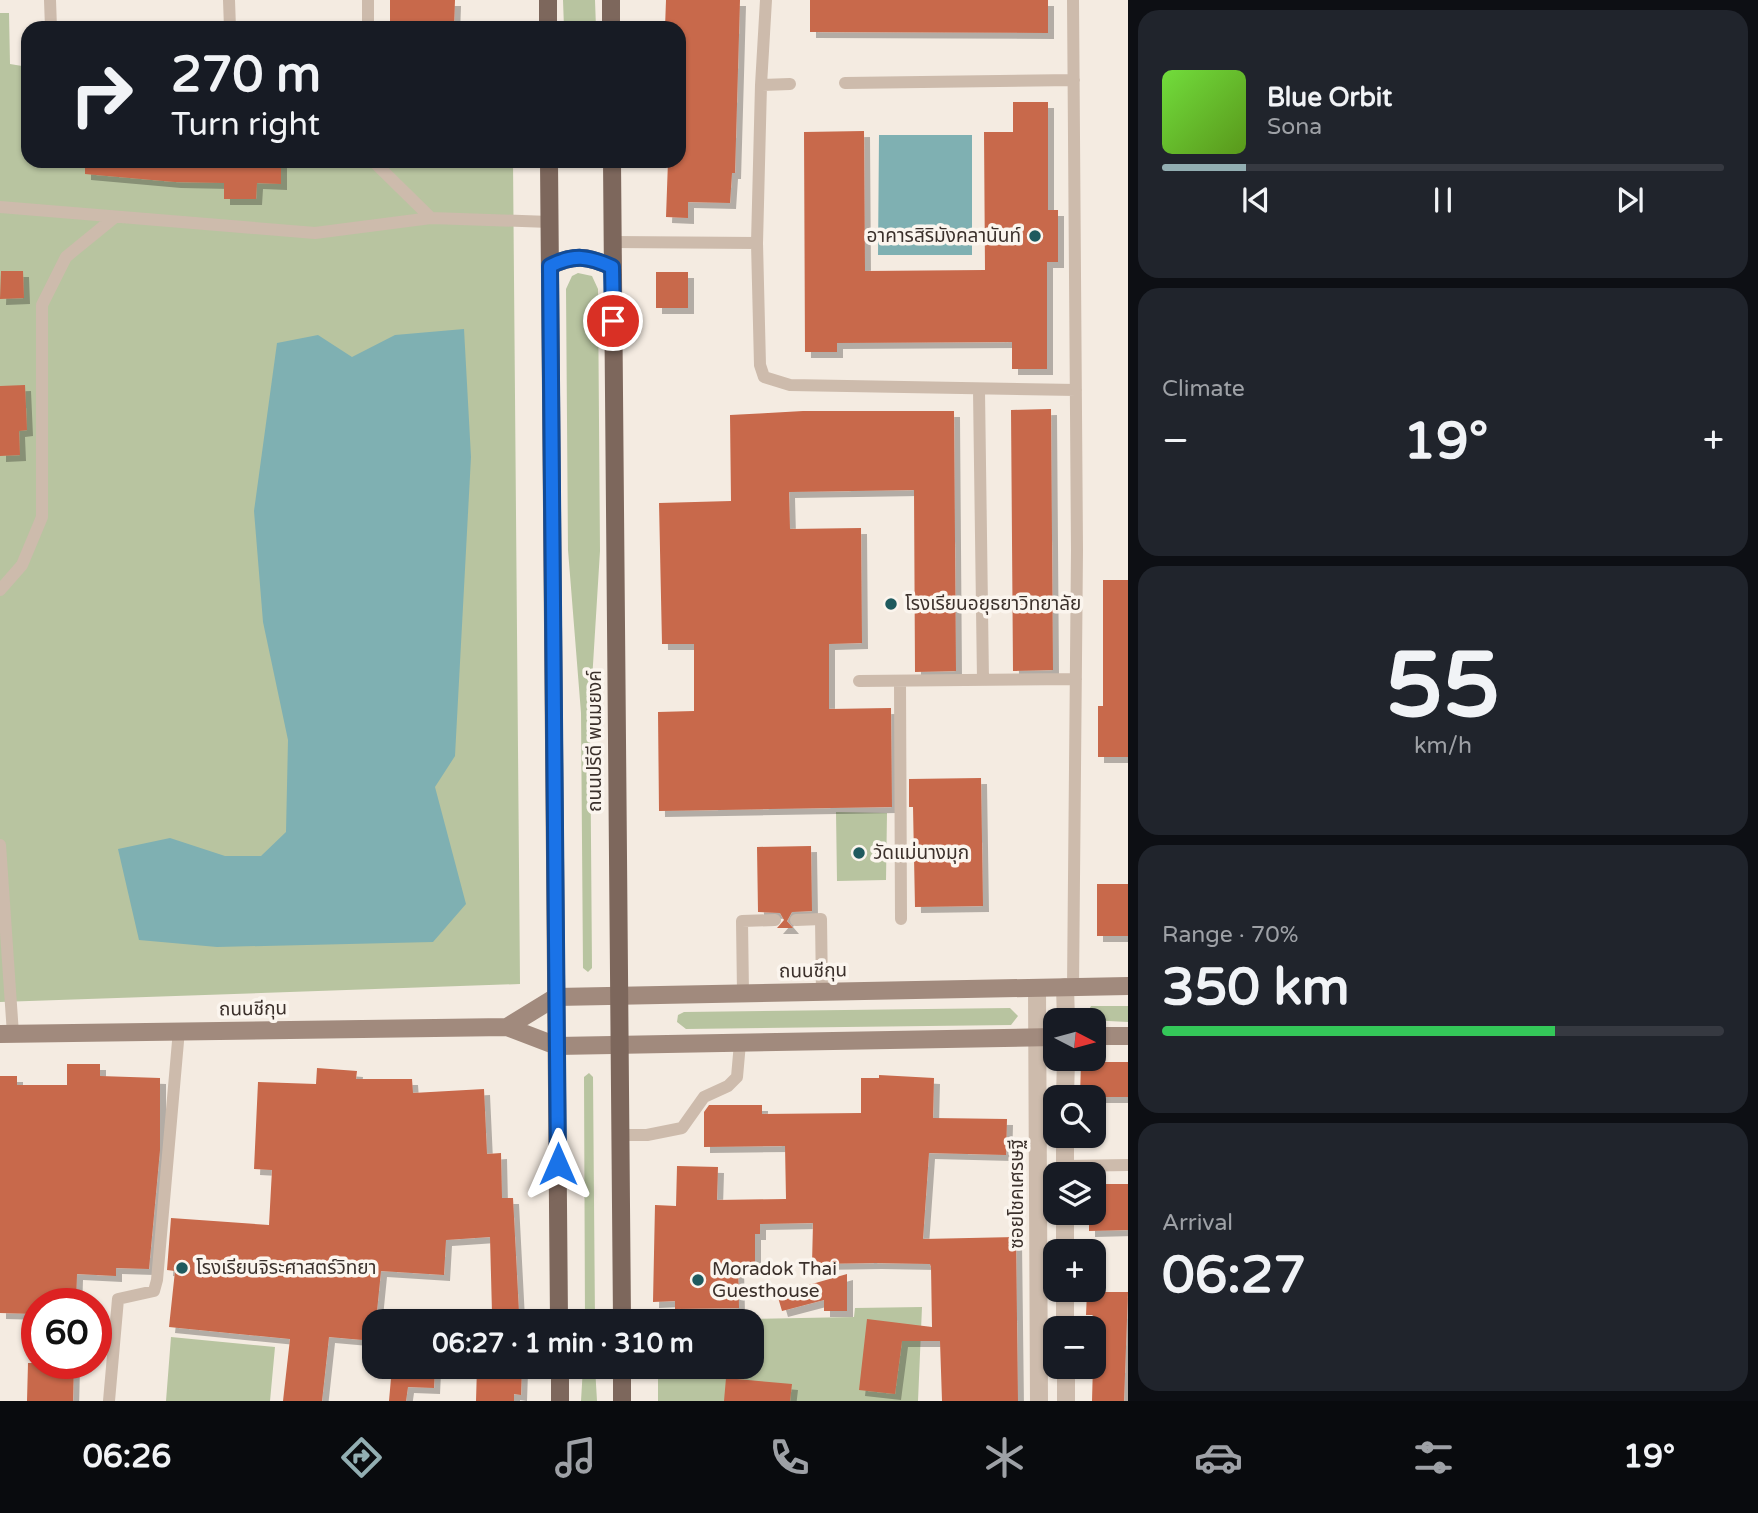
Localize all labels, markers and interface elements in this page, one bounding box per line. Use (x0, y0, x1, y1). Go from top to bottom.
text: 270 m (171, 46, 321, 105)
icon: right (56, 49, 147, 140)
text: Blue Orbit (1267, 82, 1392, 113)
text: Turn right (171, 106, 320, 144)
text: Sona (1267, 113, 1322, 141)
icon: previous (1237, 181, 1275, 219)
icon: pause (1424, 181, 1462, 219)
icon: next (1611, 181, 1649, 219)
place label: อาคารสิริมังคลานันท์ (867, 225, 1021, 247)
marker: อาคารสิริมังคลานันท์ (1027, 228, 1043, 244)
pin (583, 291, 643, 351)
icon: arrive (594, 302, 632, 340)
text: Climate (1162, 375, 1245, 403)
text: 19° (1403, 410, 1488, 473)
text: − (1162, 418, 1189, 464)
text: + (1703, 418, 1724, 464)
place label: โรงเรียนอยุธยาวิทยาลัย (905, 593, 1081, 615)
marker: โรงเรียนอยุธยาวิทยาลัย (883, 596, 899, 612)
text: 55 (1386, 631, 1500, 741)
street label: ถนนปรีดี พนมยงค์ (584, 670, 606, 812)
text: km/h (1414, 732, 1472, 760)
place label: วัดแม่นางมุก (873, 841, 969, 864)
marker: วัดแม่นางมุก (851, 845, 867, 861)
text: Range · 70% (1162, 921, 1298, 949)
text: 350 km (1162, 956, 1350, 1019)
street label: ถนนชีกุน (779, 959, 847, 983)
street label: ถนนชีกุน (219, 997, 287, 1021)
north arrow (1043, 1008, 1106, 1071)
map controls (1043, 1008, 1106, 1379)
button: search (1043, 1085, 1106, 1148)
position arrow (521, 1127, 595, 1201)
street label: ซอยโชคเศรษฐี (1006, 1139, 1028, 1249)
button: layers (1043, 1162, 1106, 1225)
text: Arrival (1162, 1209, 1233, 1237)
button: + (1043, 1239, 1106, 1302)
text: 06:27 (1162, 1244, 1306, 1307)
place label: โรงเรียนจิระศาสตร์วิทยา (196, 1257, 376, 1279)
place label: Moradok Thai Guesthouse (712, 1258, 837, 1302)
marker: โรงเรียนจิระศาสตร์วิทยา (174, 1260, 190, 1276)
marker: Moradok Thai Guesthouse (690, 1272, 706, 1288)
speed limit sign: 60 (21, 1288, 112, 1379)
button: − (1043, 1316, 1106, 1379)
text: 06:27 · 1 min · 310 m (432, 1328, 694, 1359)
icon: directions (337, 1433, 386, 1482)
icon: music (551, 1433, 600, 1482)
icon: phone (765, 1433, 814, 1482)
icon: climate (980, 1433, 1029, 1482)
icon: car (1194, 1433, 1243, 1482)
icon: filters (1409, 1433, 1458, 1482)
text: 06:26 (83, 1438, 171, 1476)
text: 19° (1623, 1438, 1675, 1476)

